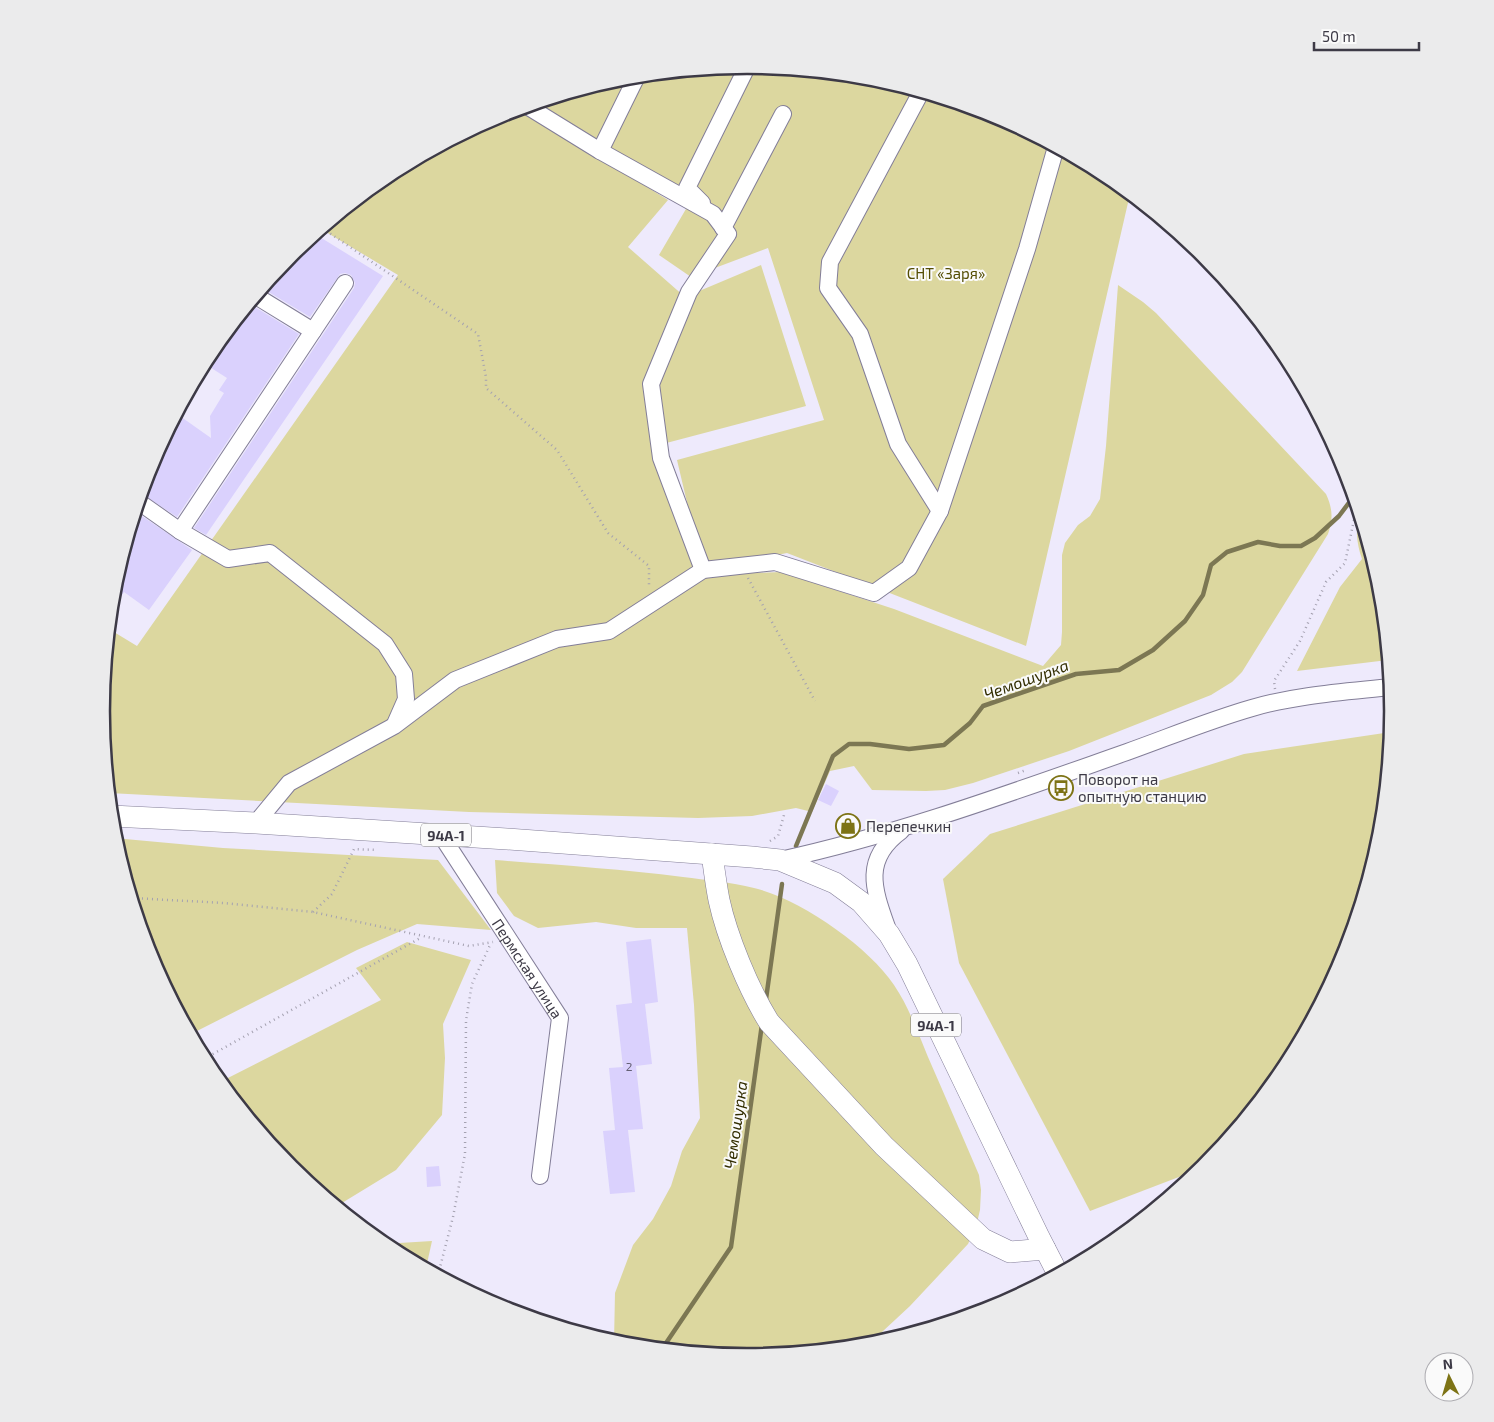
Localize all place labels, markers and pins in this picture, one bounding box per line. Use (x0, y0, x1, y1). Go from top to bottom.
place label: Поворот на опытную станцию (1078, 770, 1207, 806)
bus stop icon: Поворот на опытную станцию (1048, 775, 1074, 801)
shop icon: Перепечкин (835, 813, 861, 839)
place label: Перепечкин (866, 817, 951, 835)

